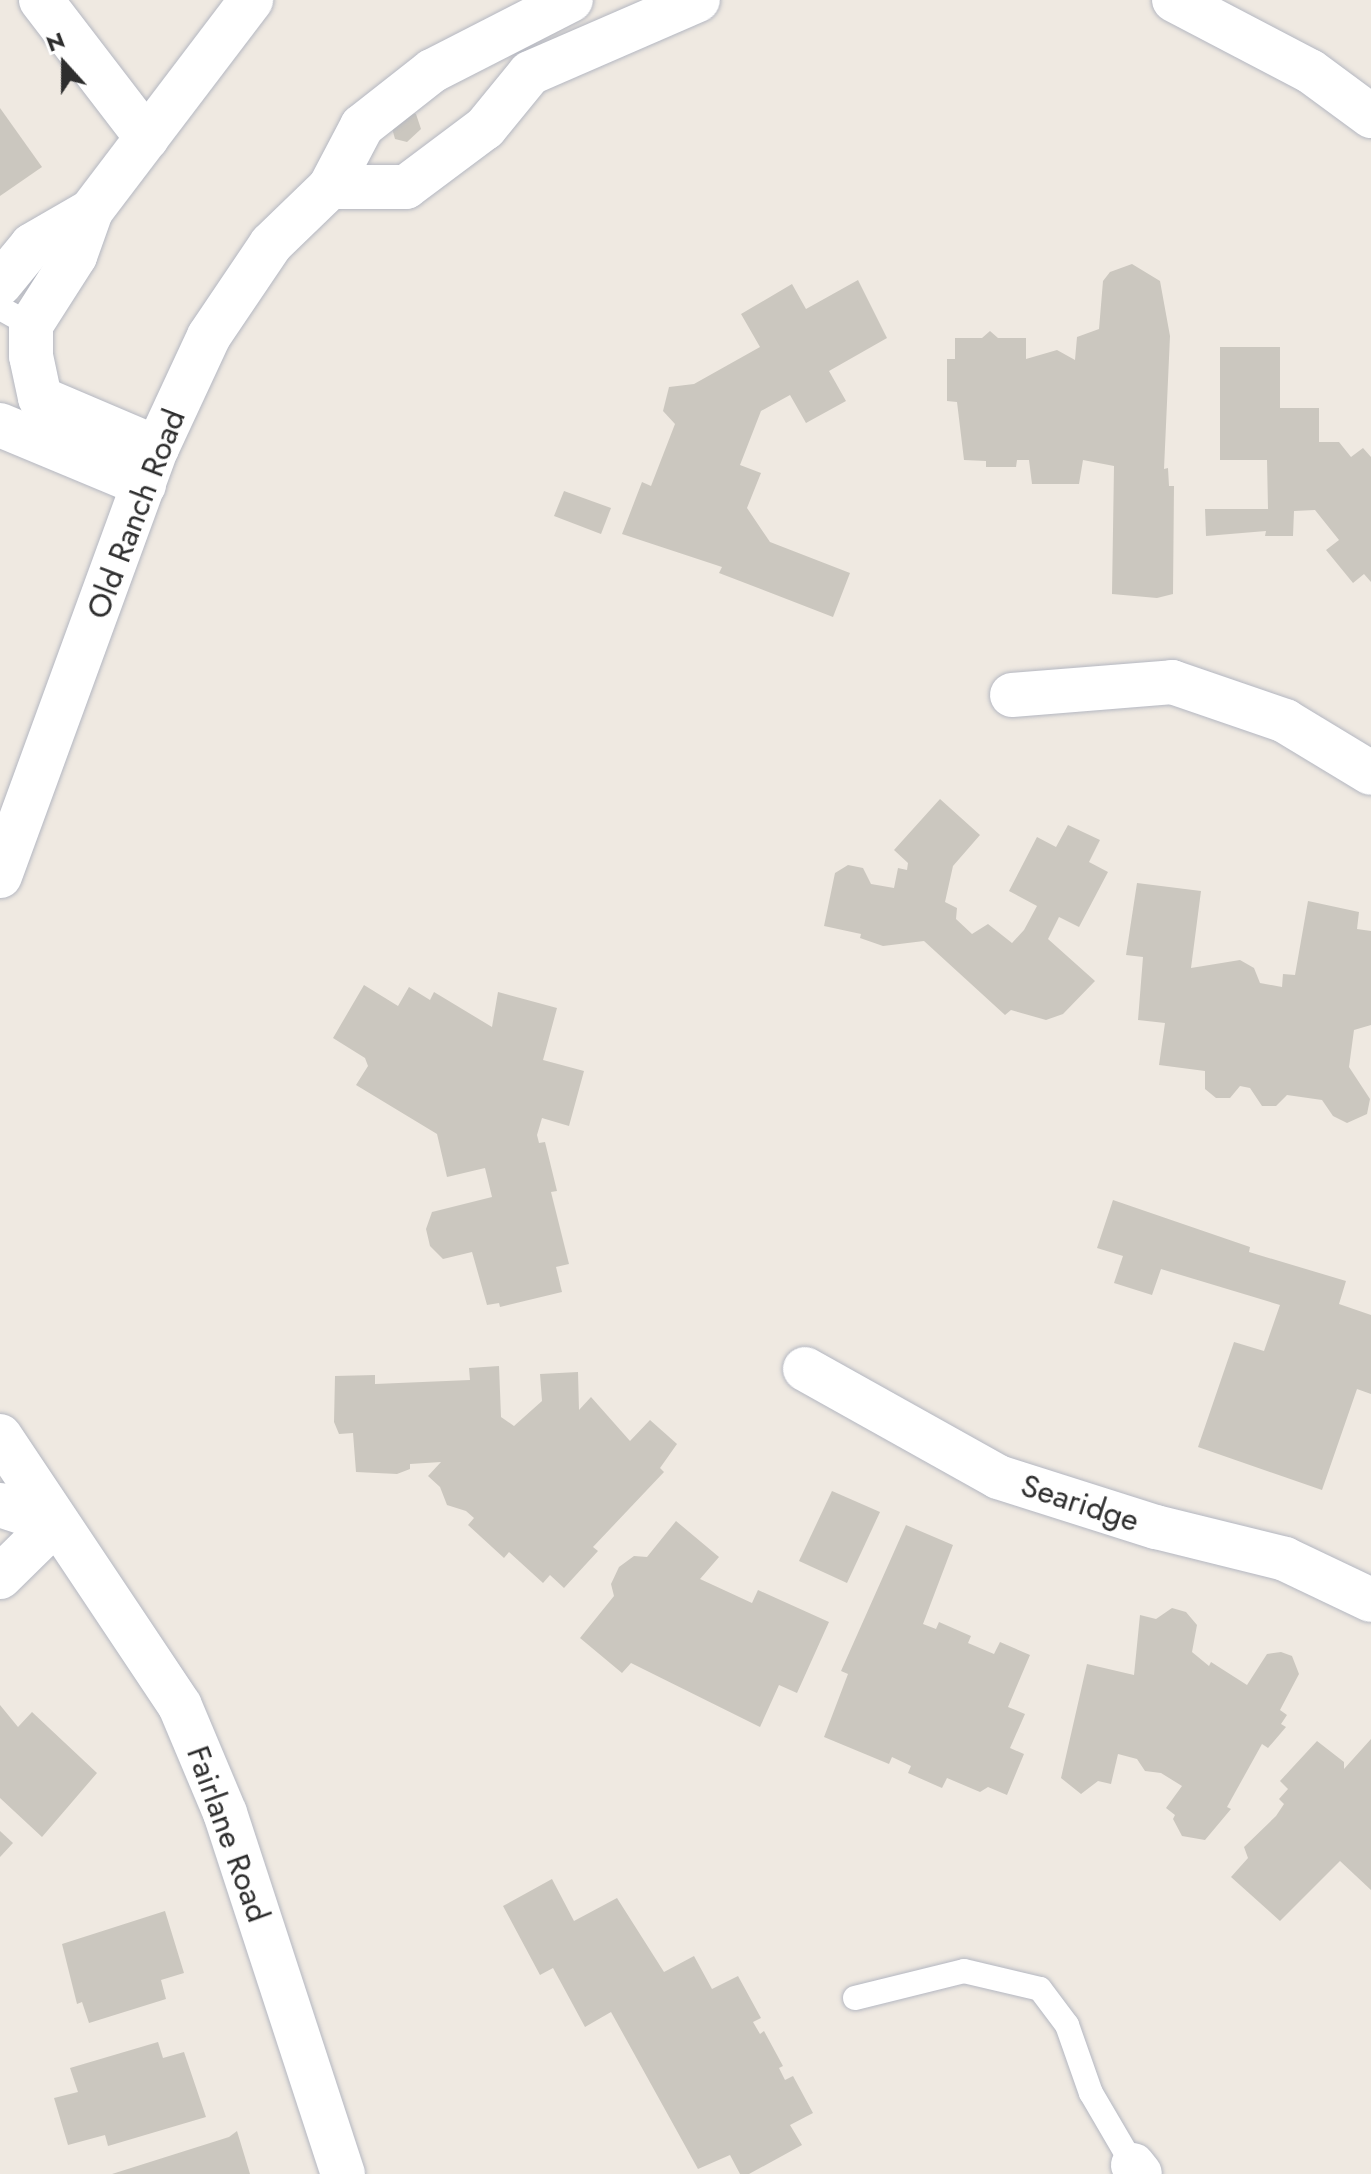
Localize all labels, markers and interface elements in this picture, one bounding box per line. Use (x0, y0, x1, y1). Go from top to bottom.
north arrow (24, 24, 104, 104)
text: N (42, 24, 69, 60)
street label: Old Ranch Road (78, 404, 194, 624)
street label: Searidge (1016, 1466, 1144, 1540)
street label: Fairlane Road (178, 1741, 278, 1927)

